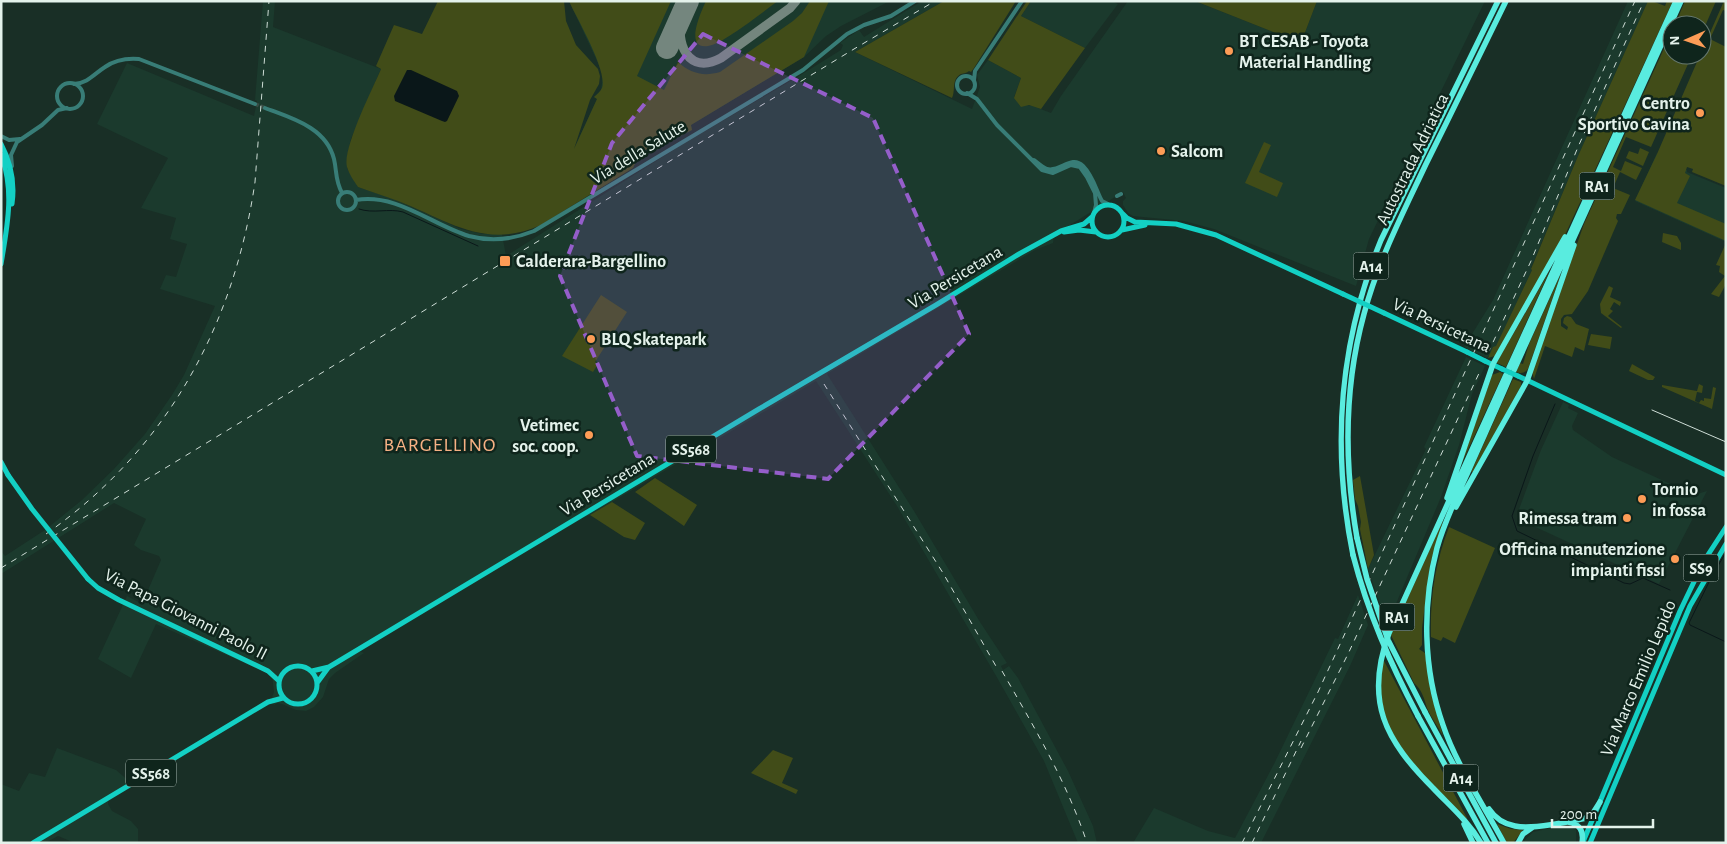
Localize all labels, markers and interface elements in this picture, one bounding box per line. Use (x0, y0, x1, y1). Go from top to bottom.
north arrow (1662, 15, 1712, 65)
place label: BT CESAB - Toyota Material Handling (1239, 33, 1372, 72)
text: N (1668, 35, 1682, 46)
marker: BT CESAB - Toyota Material Handling (1223, 45, 1235, 57)
street label: Autostrada Adriatica (1373, 91, 1452, 228)
place label: Centro Sportivo Cavina (1578, 95, 1690, 134)
marker: Centro Sportivo Cavina (1694, 107, 1706, 119)
street label: Via della Salute (588, 117, 689, 188)
place label: Salcom (1171, 143, 1223, 161)
marker: Salcom (1155, 145, 1167, 157)
road number: RA1 (1580, 172, 1614, 200)
street label: Via Persicetana (905, 243, 1006, 313)
road number: A14 (1354, 252, 1388, 280)
place label: Calderara-Bargellino (516, 253, 666, 271)
marker: Calderara-Bargellino (498, 254, 512, 268)
street label: Via Persicetana (1390, 295, 1494, 357)
place label: BLQ Skatepark (601, 331, 707, 349)
marker: BLQ Skatepark (585, 333, 597, 345)
place label: Vetimec soc. coop. (512, 417, 579, 456)
marker: Vetimec soc. coop. (583, 429, 595, 441)
district label: BARGELLINO (384, 435, 496, 455)
road number: SS568 (666, 436, 716, 462)
street label: Via Persicetana (557, 450, 658, 520)
place label: Tornio in fossa (1652, 481, 1706, 520)
marker: Tornio in fossa (1636, 493, 1648, 505)
place label: Rimessa tram (1518, 510, 1617, 528)
marker: Rimessa tram (1621, 512, 1633, 524)
place label: Officina manutenzione impianti fissi (1499, 541, 1665, 580)
marker: Officina manutenzione impianti fissi (1669, 553, 1681, 565)
road number: SS9 (1684, 554, 1718, 582)
street label: Via Papa Giovanni Paolo II (101, 566, 270, 664)
street label: Via Marco Emilio Lepido (1598, 598, 1680, 759)
road number: RA1 (1380, 604, 1414, 630)
road number: SS568 (126, 760, 176, 786)
road number: A14 (1444, 764, 1478, 791)
scale bar (1552, 796, 1653, 828)
text: 200 m (1560, 807, 1597, 822)

